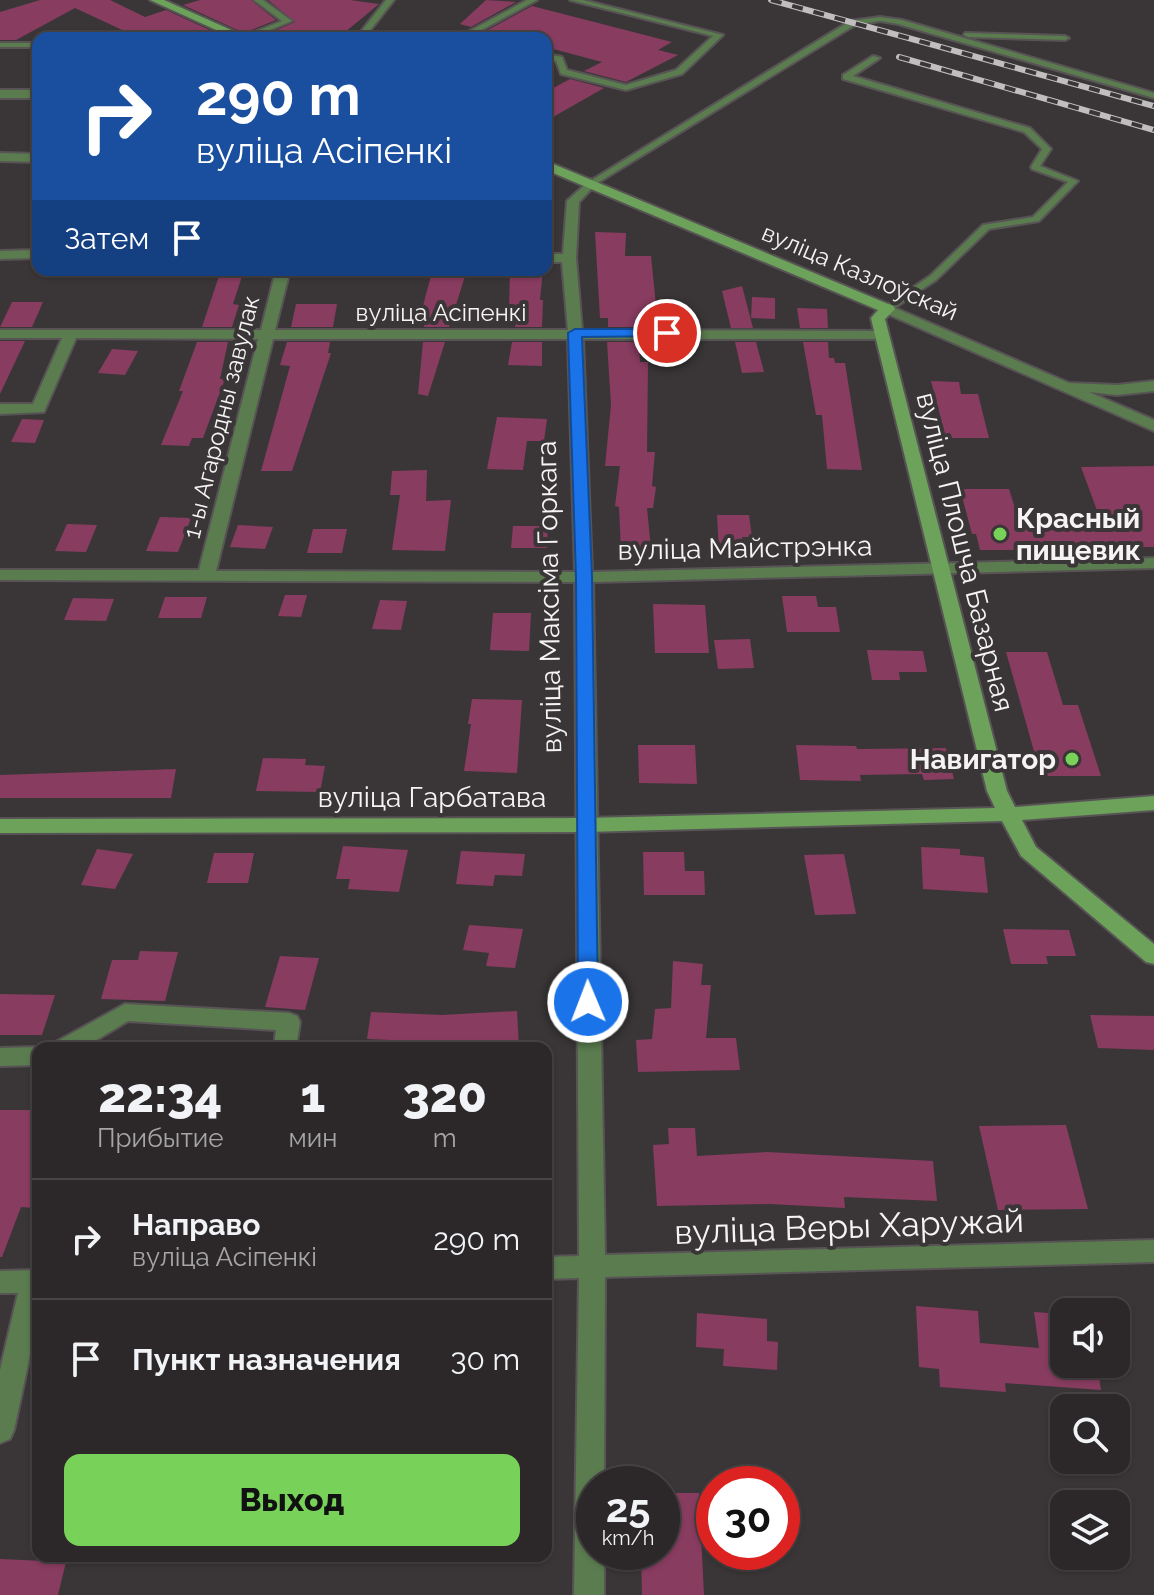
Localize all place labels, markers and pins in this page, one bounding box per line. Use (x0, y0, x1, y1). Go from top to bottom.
pin (633, 299, 701, 367)
place label: Красный пищевик (1016, 502, 1141, 567)
marker: Красный пищевик (991, 525, 1009, 543)
place label: Навигатор (910, 743, 1056, 776)
marker: Навигатор (1063, 750, 1081, 768)

